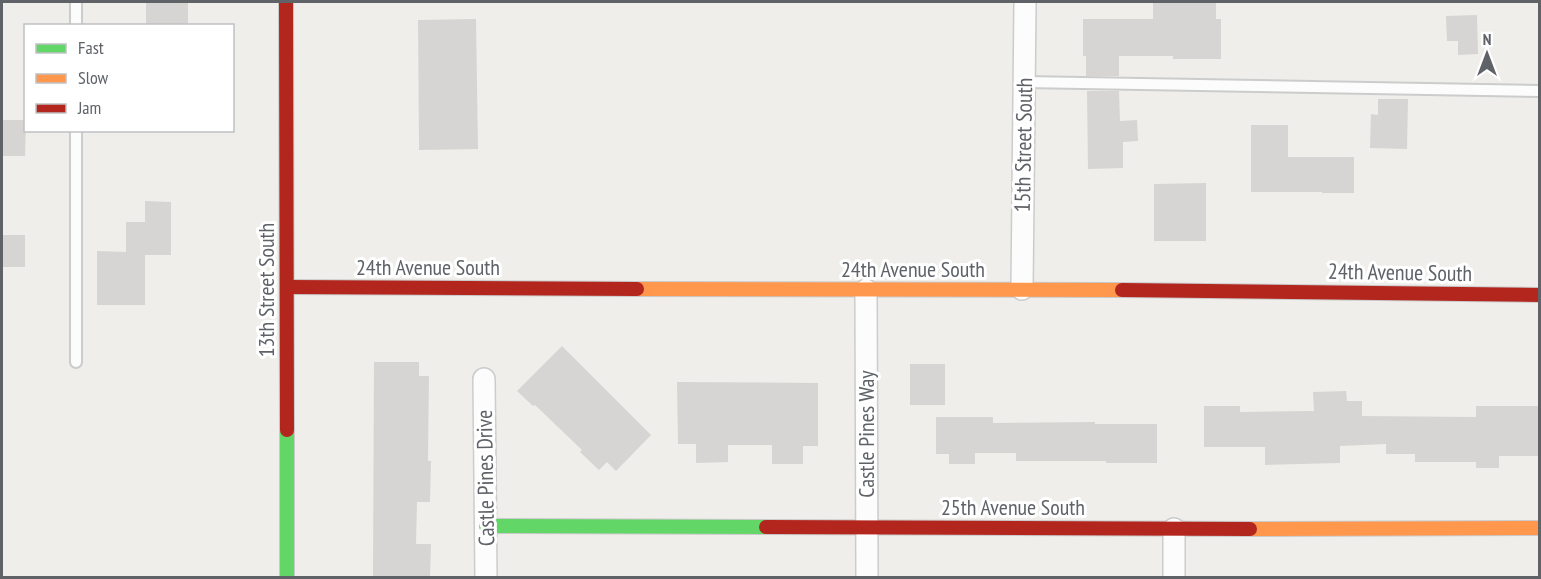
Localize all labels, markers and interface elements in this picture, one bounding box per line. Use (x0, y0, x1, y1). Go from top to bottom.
legend (24, 24, 234, 132)
north arrow (1457, 24, 1517, 84)
text: N (1483, 29, 1491, 49)
text: Fast (78, 36, 104, 59)
text: Slow (78, 66, 109, 89)
street label: 15th Street South (1008, 77, 1038, 213)
text: Jam (77, 96, 101, 119)
street label: 13th Street South (252, 223, 280, 357)
street label: 24th Avenue South (356, 253, 500, 281)
street label: 24th Avenue South (841, 255, 985, 283)
street label: 24th Avenue South (1328, 257, 1472, 287)
street label: Castle Pines Way (852, 370, 880, 498)
street label: Castle Pines Drive (470, 410, 500, 546)
street label: 25th Avenue South (941, 493, 1085, 521)

